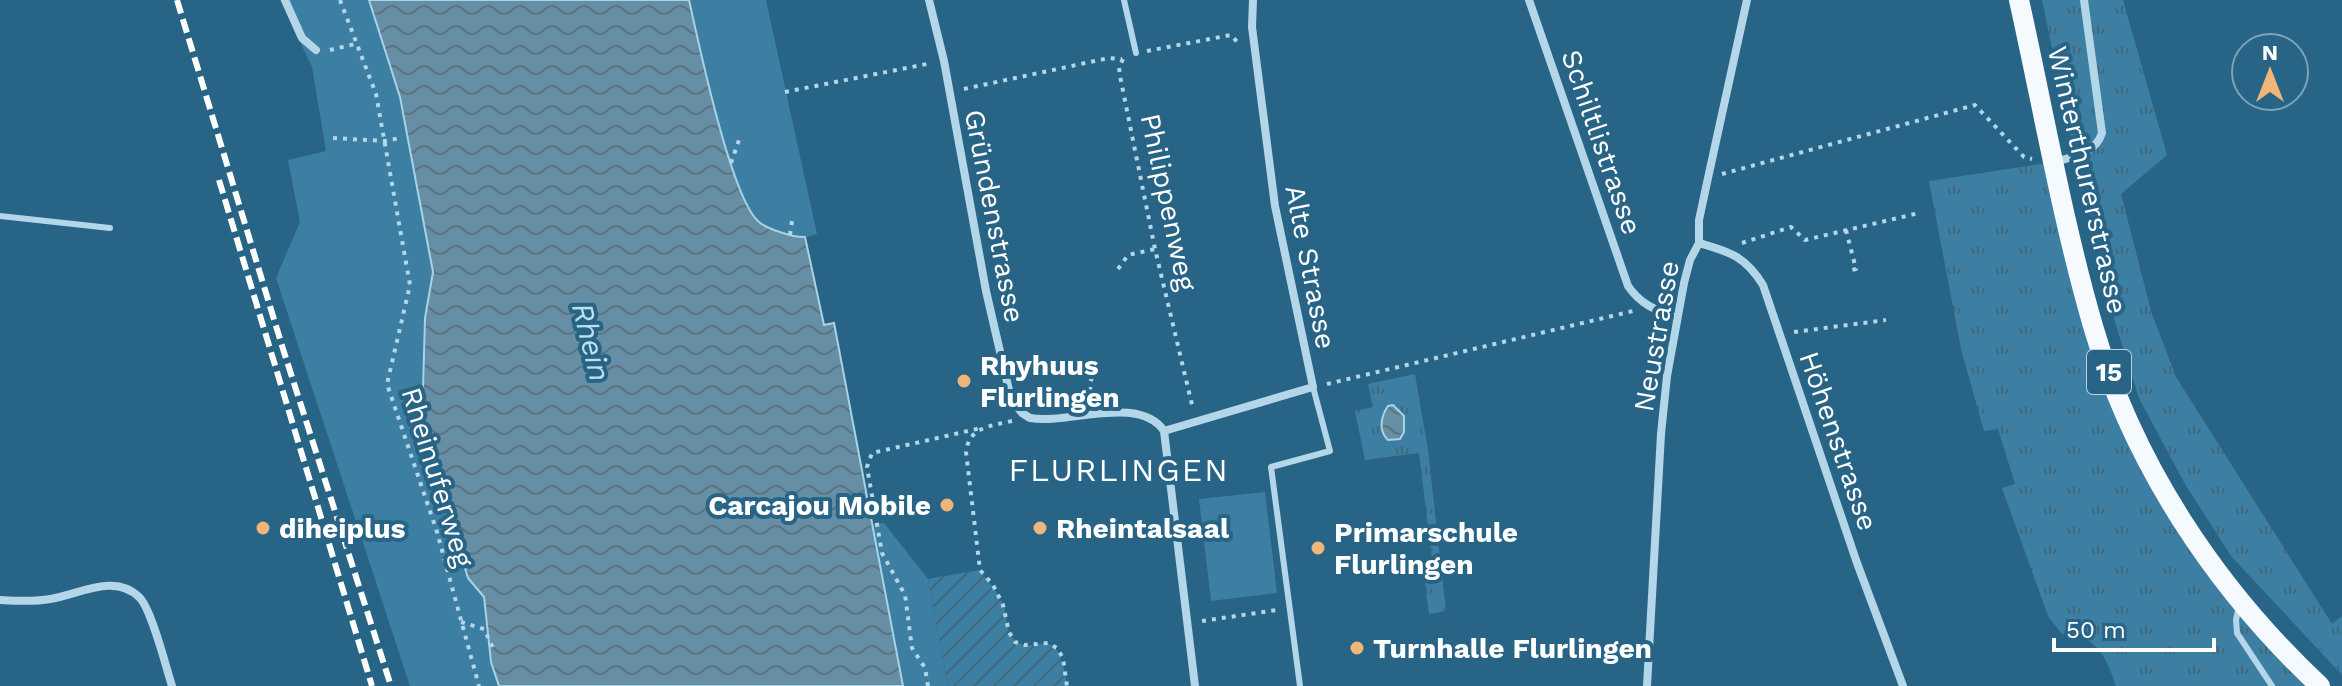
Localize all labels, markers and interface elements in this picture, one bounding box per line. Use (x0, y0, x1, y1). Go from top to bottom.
north arrow (2230, 32, 2310, 112)
text: N (2262, 40, 2278, 65)
street label: Winterthurerstrasse (2041, 43, 2134, 317)
street label: Schiltlistrasse (1554, 45, 1649, 239)
street label: Gründenstrasse (958, 107, 1031, 325)
street label: Philippenweg (1134, 111, 1203, 294)
street label: Alte Strasse (1278, 182, 1343, 352)
street label: Neustrasse (1627, 258, 1686, 414)
water label: Rhein (565, 299, 618, 385)
street label: Höhenstrasse (1792, 347, 1885, 535)
place label: Rhyhuus Flurlingen (980, 349, 1120, 414)
road number: 15 (2087, 350, 2131, 394)
marker: Rhyhuus Flurlingen (955, 372, 973, 390)
street label: Rheinuferweg (395, 383, 481, 571)
district label: FLURLINGEN (1008, 451, 1230, 489)
place label: Carcajou Mobile (708, 489, 931, 522)
marker: Carcajou Mobile (938, 496, 956, 514)
place label: diheiplus (279, 512, 405, 545)
place label: Rheintalsaal (1056, 512, 1230, 545)
place label: Primarschule Flurlingen (1334, 516, 1518, 581)
marker: diheiplus (254, 519, 272, 537)
marker: Rheintalsaal (1031, 519, 1049, 537)
marker: Primarschule Flurlingen (1309, 539, 1327, 557)
scale bar (2054, 602, 2214, 652)
text: 50 m (2066, 616, 2126, 644)
place label: Turnhalle Flurlingen (1373, 632, 1652, 665)
marker: Turnhalle Flurlingen (1348, 639, 1366, 657)

